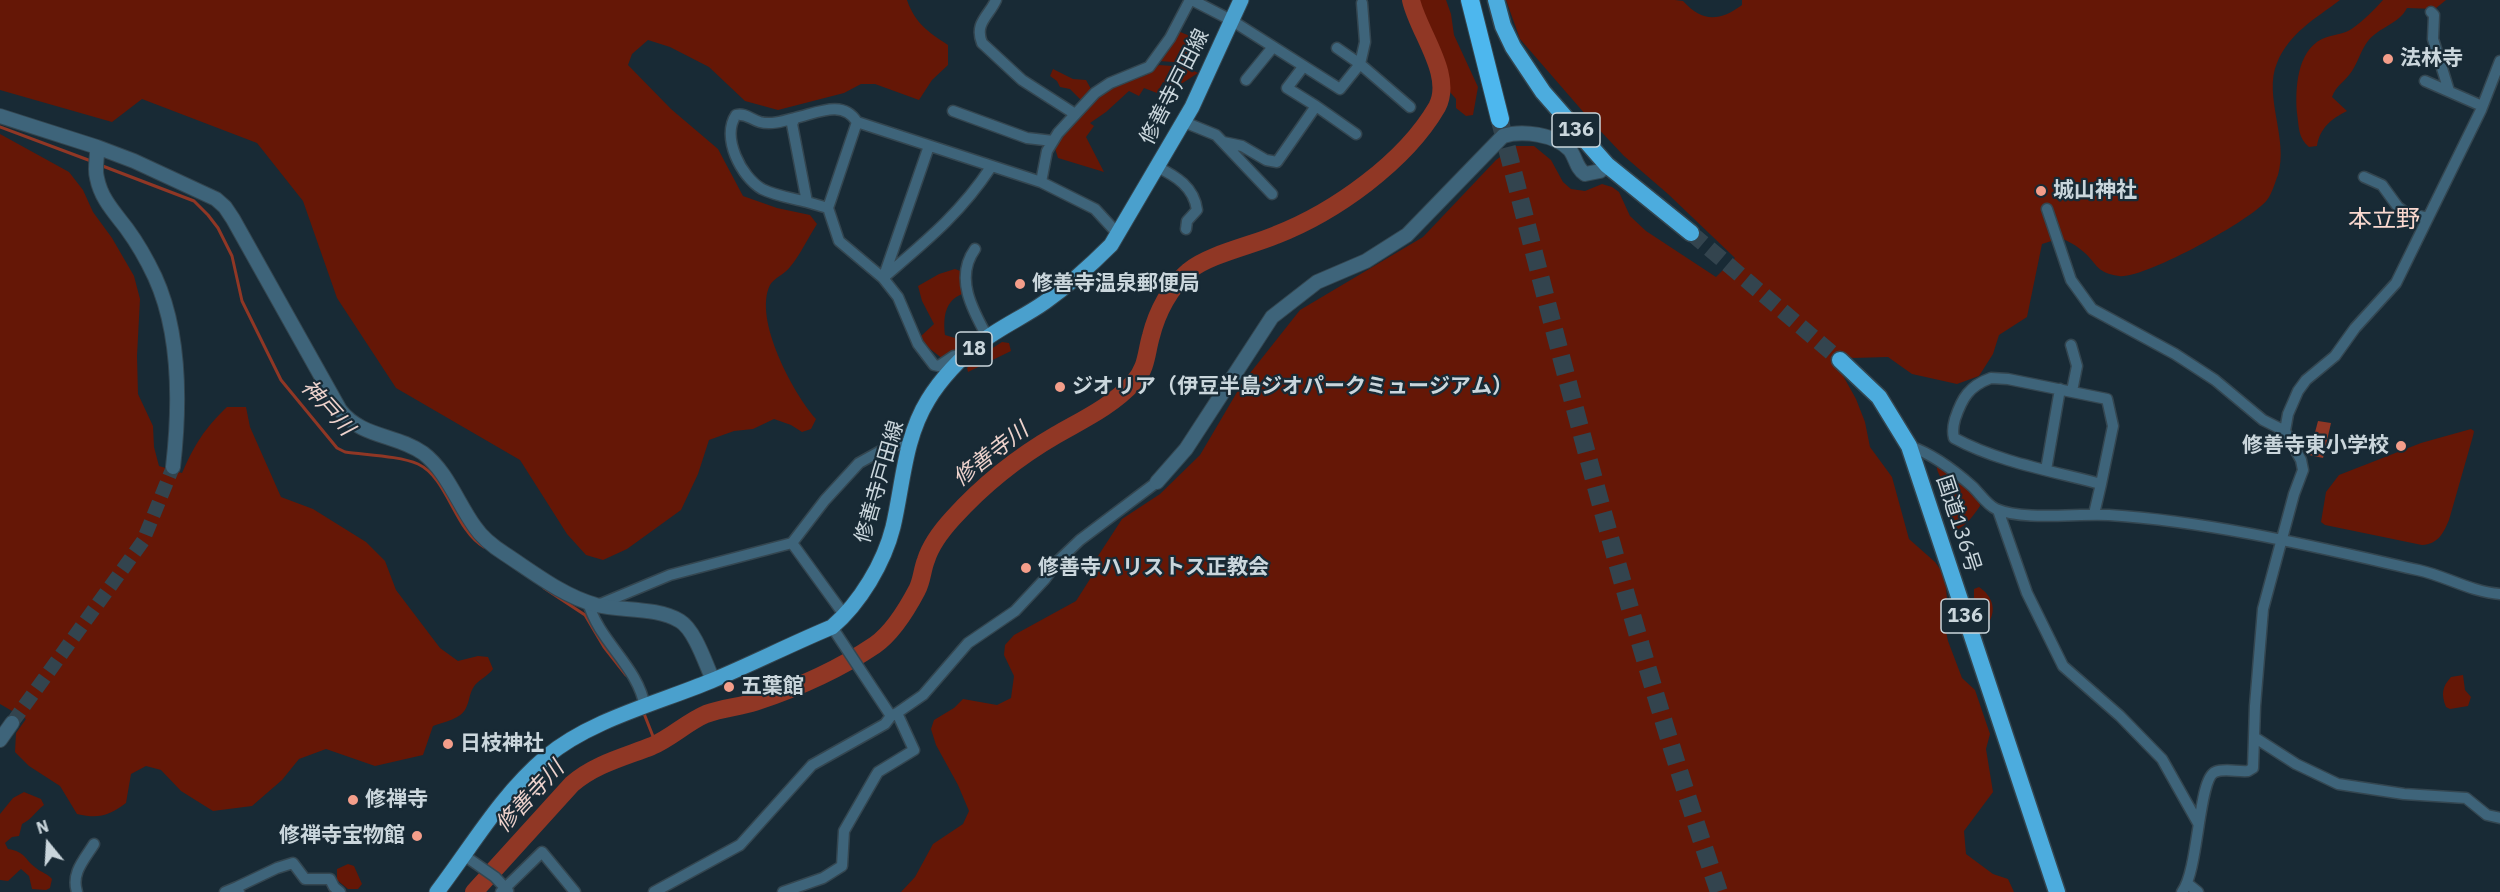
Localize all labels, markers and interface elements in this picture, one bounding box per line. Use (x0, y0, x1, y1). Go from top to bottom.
street label: 修善寺戸田線 (1135, 25, 1215, 149)
place label: 法林寺 (2400, 46, 2463, 72)
marker: 法林寺 (2381, 52, 2395, 66)
road number: 136 (1552, 113, 1600, 147)
place label: 城山神社 (2053, 178, 2137, 204)
marker: 城山神社 (2034, 184, 2048, 198)
district label: 本立野 (2348, 206, 2420, 234)
place label: 修善寺温泉郵便局 (1032, 271, 1200, 297)
marker: 修善寺温泉郵便局 (1013, 277, 1027, 291)
road number: 18 (956, 332, 992, 366)
place label: ジオリア（伊豆半島ジオパークミュージアム） (1072, 374, 1513, 400)
water label: 神戸川 (295, 375, 359, 441)
marker: ジオリア（伊豆半島ジオパークミュージアム） (1053, 380, 1067, 394)
street label: 修善寺戸田線 (851, 418, 909, 546)
water label: 修善寺川 (948, 418, 1034, 492)
place label: 修善寺東小学校 (2242, 433, 2389, 459)
marker: 修善寺東小学校 (2394, 439, 2408, 453)
street label: 国道136号 (1930, 472, 1986, 576)
place label: 修善寺ハリストス正教会 (1038, 555, 1269, 581)
marker: 修善寺ハリストス正教会 (1019, 561, 1033, 575)
road number: 136 (1941, 599, 1989, 633)
place label: 五葉館 (741, 674, 804, 700)
marker: 五葉館 (722, 680, 736, 694)
place label: 日枝神社 (460, 731, 544, 757)
marker: 日枝神社 (441, 737, 455, 751)
water label: 修善寺川 (490, 756, 570, 838)
place label: 修禅寺 (365, 787, 428, 813)
marker: 修禅寺 (346, 793, 360, 807)
north arrow (18, 814, 78, 874)
text: N (34, 816, 51, 838)
place label: 修禅寺宝物館 (279, 823, 405, 849)
marker: 修禅寺宝物館 (410, 829, 424, 843)

